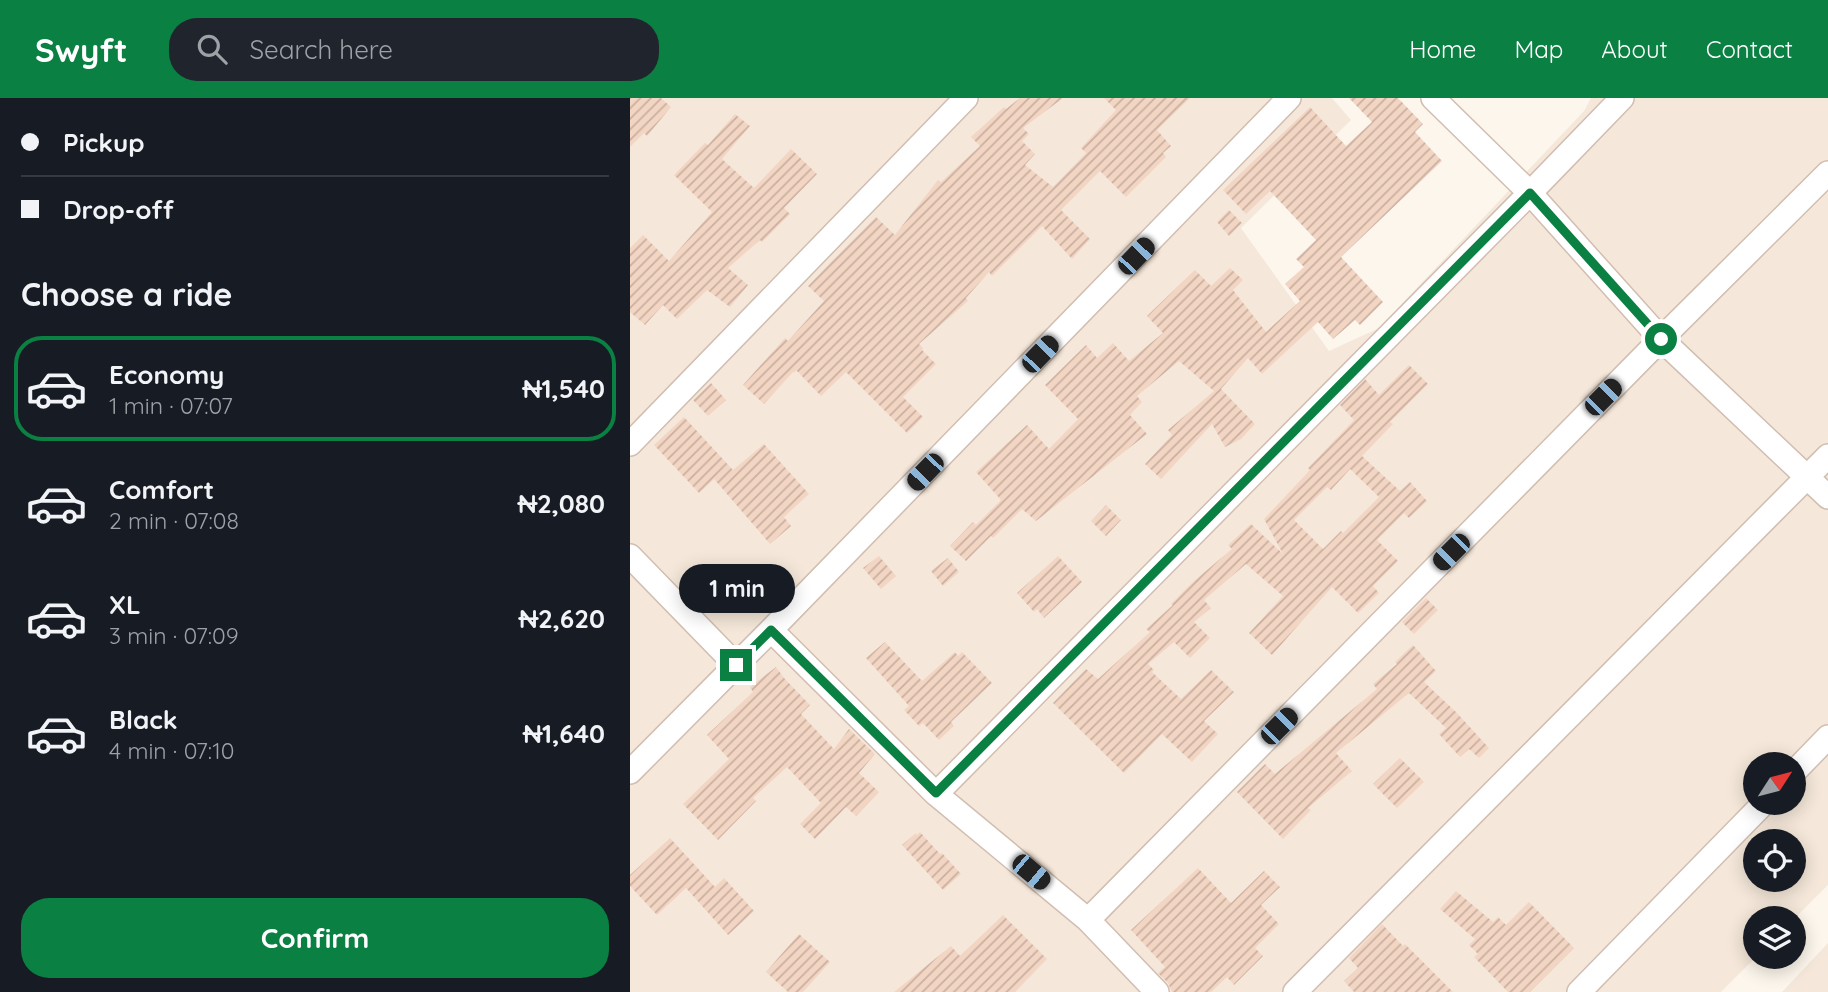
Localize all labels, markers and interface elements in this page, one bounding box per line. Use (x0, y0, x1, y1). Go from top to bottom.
search box (169, 18, 659, 81)
text: Swyft (35, 29, 127, 70)
icon: search (193, 30, 231, 68)
text: Search here (249, 33, 393, 66)
text: Home (1409, 34, 1476, 64)
text: Map (1514, 34, 1563, 64)
text: About (1601, 34, 1668, 64)
text: Contact (1706, 34, 1793, 64)
text: Pickup (63, 126, 145, 159)
text: Drop-off (63, 193, 174, 226)
car (1114, 234, 1159, 278)
text: Choose a ride (21, 274, 233, 314)
route start (1645, 323, 1677, 355)
car (1018, 332, 1063, 376)
icon: car (25, 357, 88, 420)
text: Economy (109, 358, 224, 391)
text: ₦1,540 (522, 372, 605, 405)
car (1581, 375, 1626, 419)
text: 1 min · 07:07 (109, 391, 233, 420)
car (903, 450, 948, 494)
icon: car (25, 472, 88, 535)
text: Comfort (109, 473, 214, 506)
text: ₦2,080 (518, 487, 605, 520)
text: 2 min · 07:08 (109, 506, 239, 535)
car (1429, 530, 1474, 574)
callout: 1 min (678, 564, 794, 612)
text: 1 min (709, 574, 765, 603)
icon: car (25, 587, 88, 650)
text: XL (109, 588, 141, 621)
text: ₦2,620 (519, 602, 605, 635)
text: 3 min · 07:09 (109, 621, 239, 650)
route end (720, 649, 752, 681)
icon: car (25, 702, 88, 765)
text: Black (109, 703, 178, 736)
car (1257, 704, 1302, 748)
text: ₦1,640 (523, 717, 605, 750)
text: 4 min · 07:10 (109, 736, 234, 765)
north arrow (1743, 752, 1806, 816)
map controls (1743, 752, 1806, 969)
button: locate (1743, 829, 1806, 892)
car (1009, 850, 1054, 894)
button: Confirm (21, 898, 609, 978)
button: layers (1743, 906, 1806, 969)

